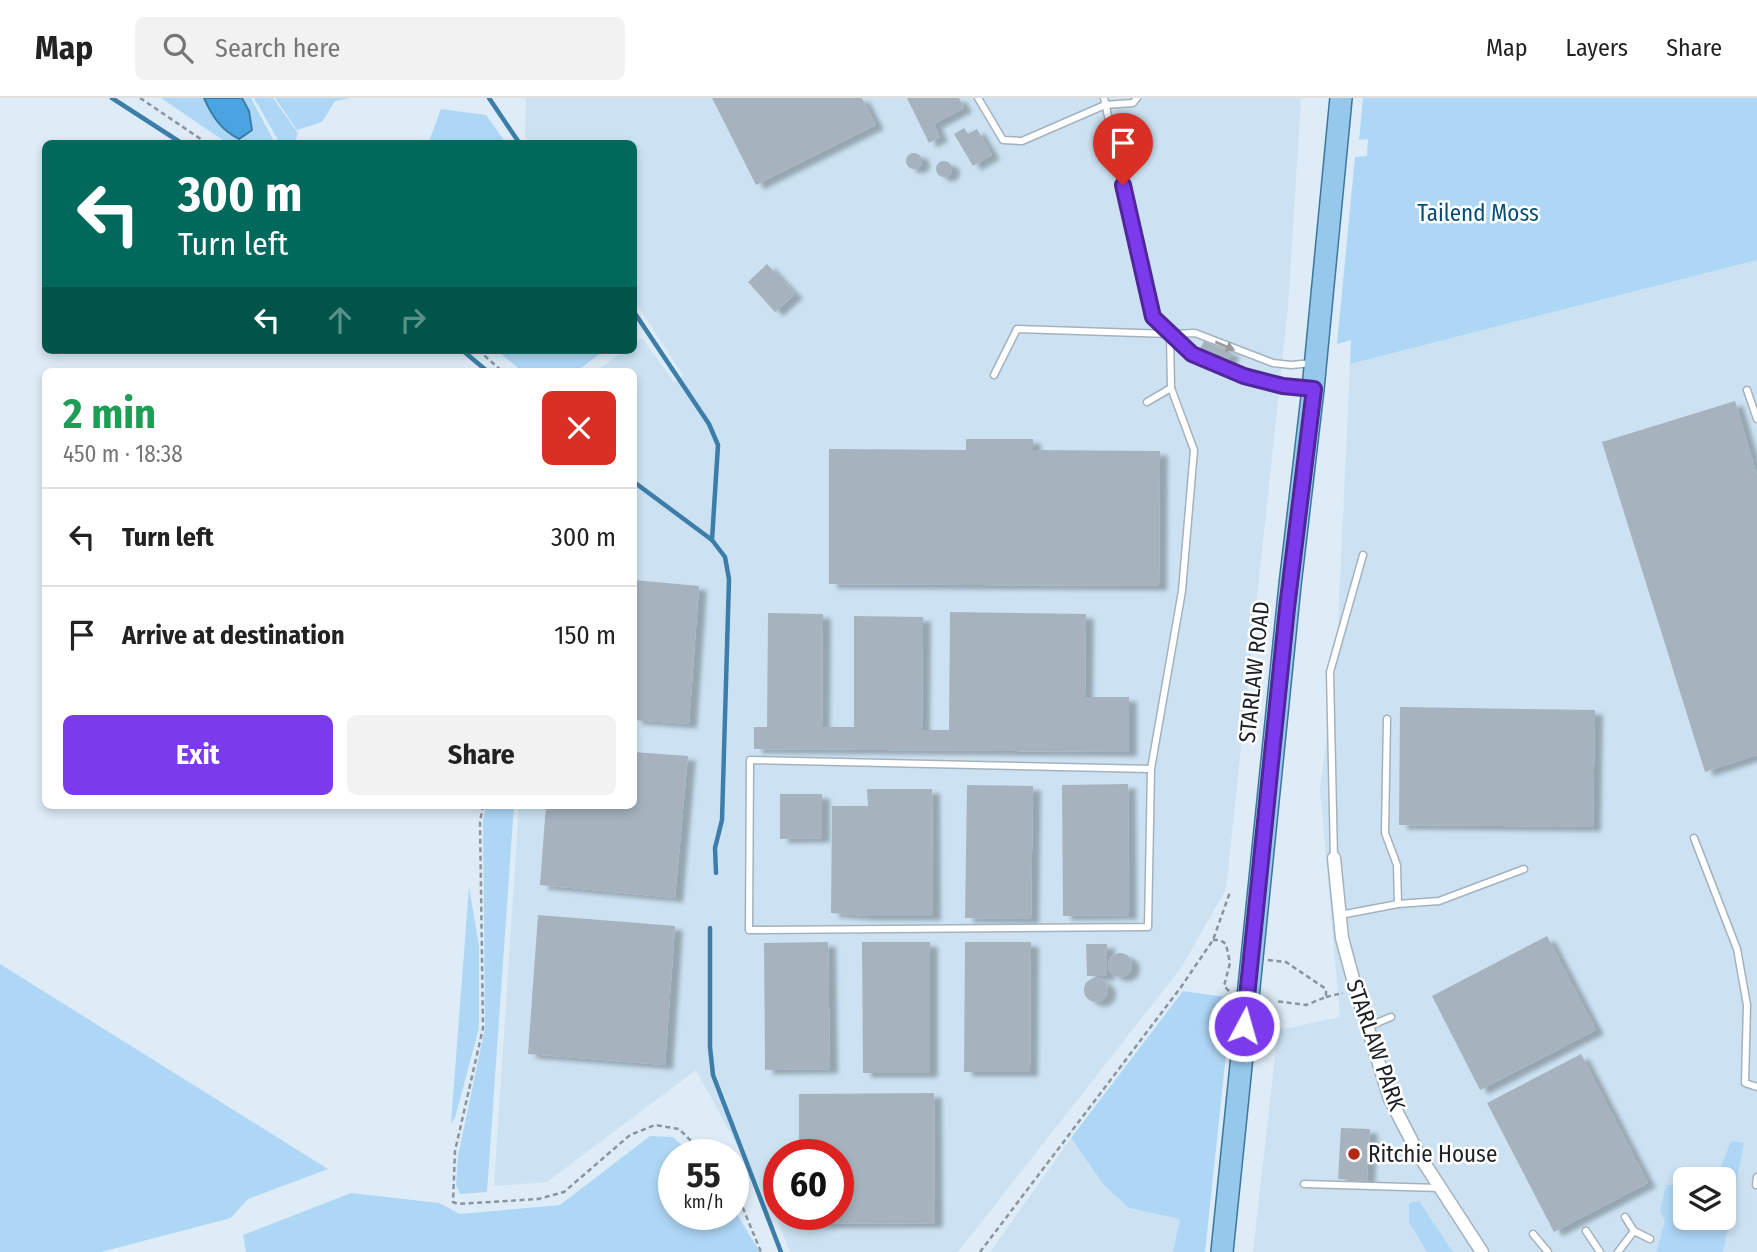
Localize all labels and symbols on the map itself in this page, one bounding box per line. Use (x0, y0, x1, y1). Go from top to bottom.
pin (1093, 113, 1153, 185)
park label: Tailend Moss (1417, 199, 1539, 227)
one-way arrow (1215, 340, 1236, 351)
street label: STARLAW ROAD (1233, 600, 1275, 744)
street label: STARLAW PARK (1340, 975, 1412, 1115)
position arrow (1207, 989, 1281, 1063)
speed limit sign: 60 (763, 1139, 854, 1230)
place label: Ritchie House (1368, 1140, 1497, 1168)
marker: Ritchie House (1346, 1146, 1362, 1162)

